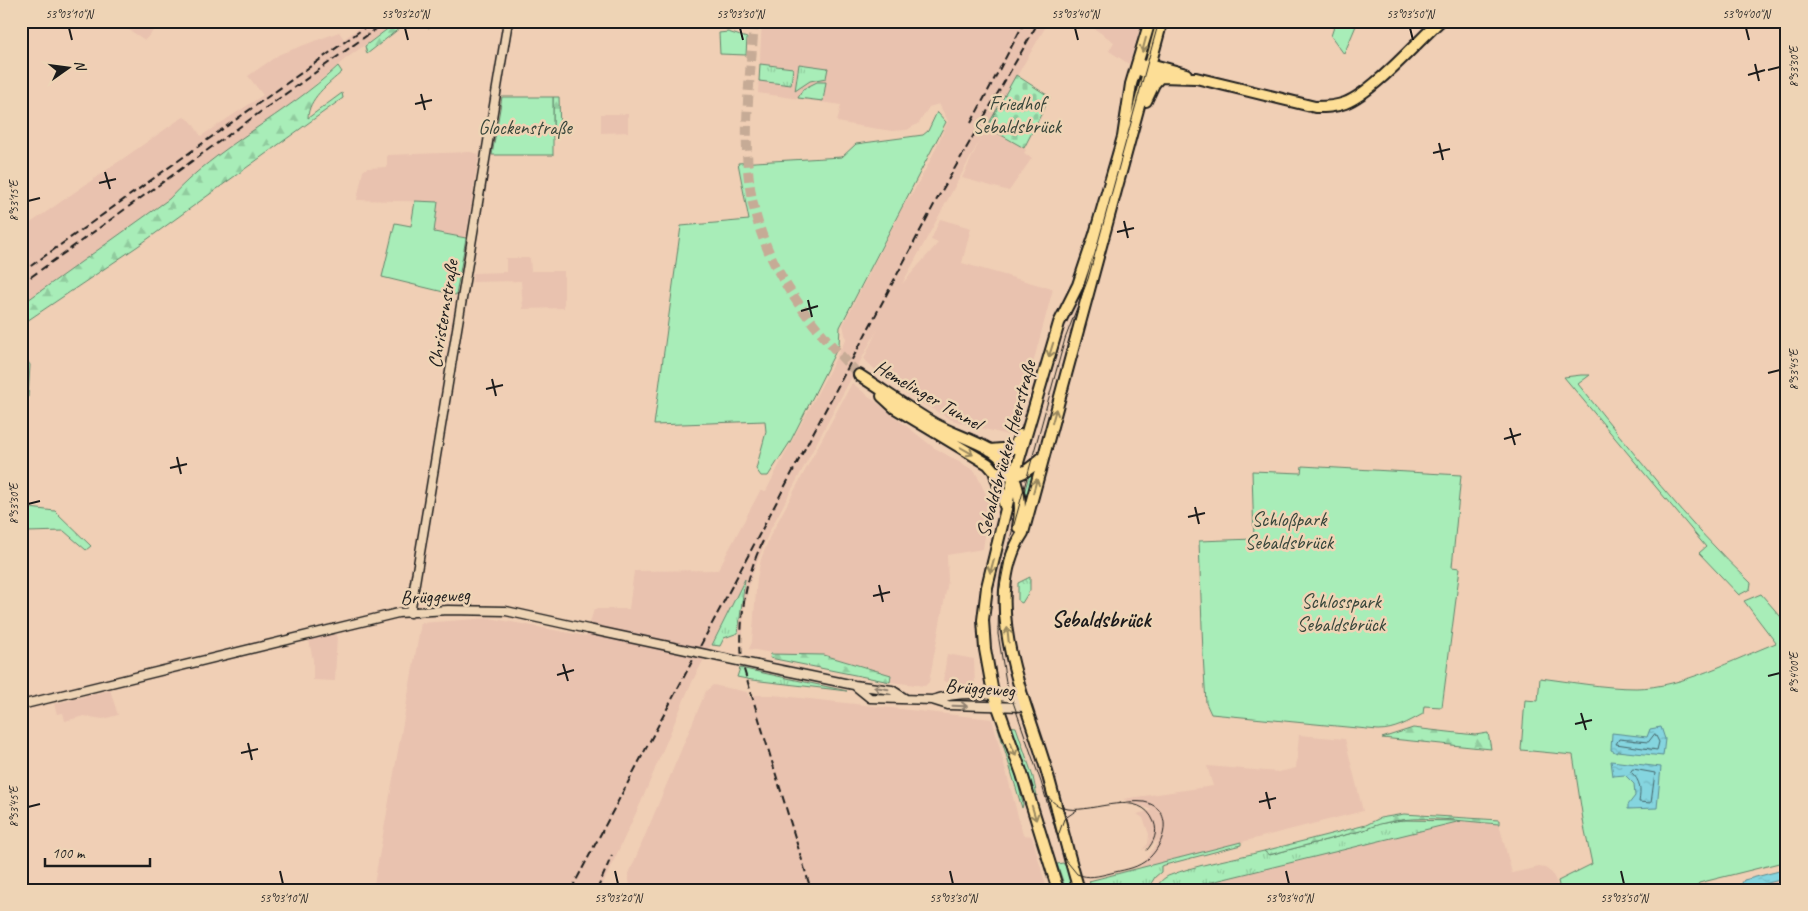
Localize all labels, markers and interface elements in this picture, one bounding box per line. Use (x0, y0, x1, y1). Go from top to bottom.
text: 53°03'10"N (45, 6, 94, 22)
text: 53°03'20"N (381, 6, 430, 22)
text: 53°03'30"N (716, 6, 765, 22)
text: 53°03'40"N (1051, 6, 1100, 22)
text: 53°03'50"N (1386, 6, 1435, 22)
text: 53°04'00"N (1722, 6, 1771, 22)
one-way arrow (1138, 36, 1148, 52)
north arrow (42, 42, 92, 92)
text: 8°53'30"E (1786, 45, 1802, 88)
text: N (71, 59, 90, 73)
park label: Friedhof Sebaldsbrück (973, 91, 1063, 139)
park label: Glockenstraße (478, 115, 573, 140)
text: 8°53'15"E (6, 179, 22, 222)
street label: Christernstraße (422, 257, 464, 370)
one-way arrow (1046, 341, 1056, 357)
text: 8°53'45"E (1786, 348, 1802, 391)
street label: Hemelinger Tunnel (870, 354, 989, 438)
street label: Sebaldsbrücker Heerstraße (970, 356, 1042, 540)
one-way arrow (1050, 408, 1060, 424)
one-way arrow (959, 446, 973, 456)
one-way arrow (1031, 479, 1040, 495)
text: 8°53'30"E (6, 482, 22, 525)
park label: Schloßpark Sebaldsbrück (1245, 507, 1335, 555)
one-way arrow (987, 558, 997, 574)
street label: Brüggeweg (400, 582, 471, 610)
park label: Schlosspark Sebaldsbrück (1297, 589, 1387, 637)
district label: Sebaldsbrück (1051, 606, 1152, 634)
one-way arrow (1003, 627, 1013, 643)
text: 8°54'00"E (1786, 651, 1802, 694)
street label: Brüggeweg (944, 673, 1017, 703)
one-way arrow (873, 683, 889, 693)
one-way arrow (951, 701, 967, 710)
one-way arrow (1008, 741, 1018, 756)
text: 8°53'45"E (6, 785, 22, 828)
one-way arrow (1030, 805, 1039, 821)
scale bar (45, 836, 150, 868)
text: 100 m (52, 844, 86, 863)
text: 53°03'10"N (259, 890, 308, 906)
text: 53°03'20"N (594, 890, 643, 906)
text: 53°03'30"N (929, 890, 978, 906)
text: 53°03'40"N (1265, 890, 1314, 906)
text: 53°03'50"N (1600, 890, 1649, 906)

